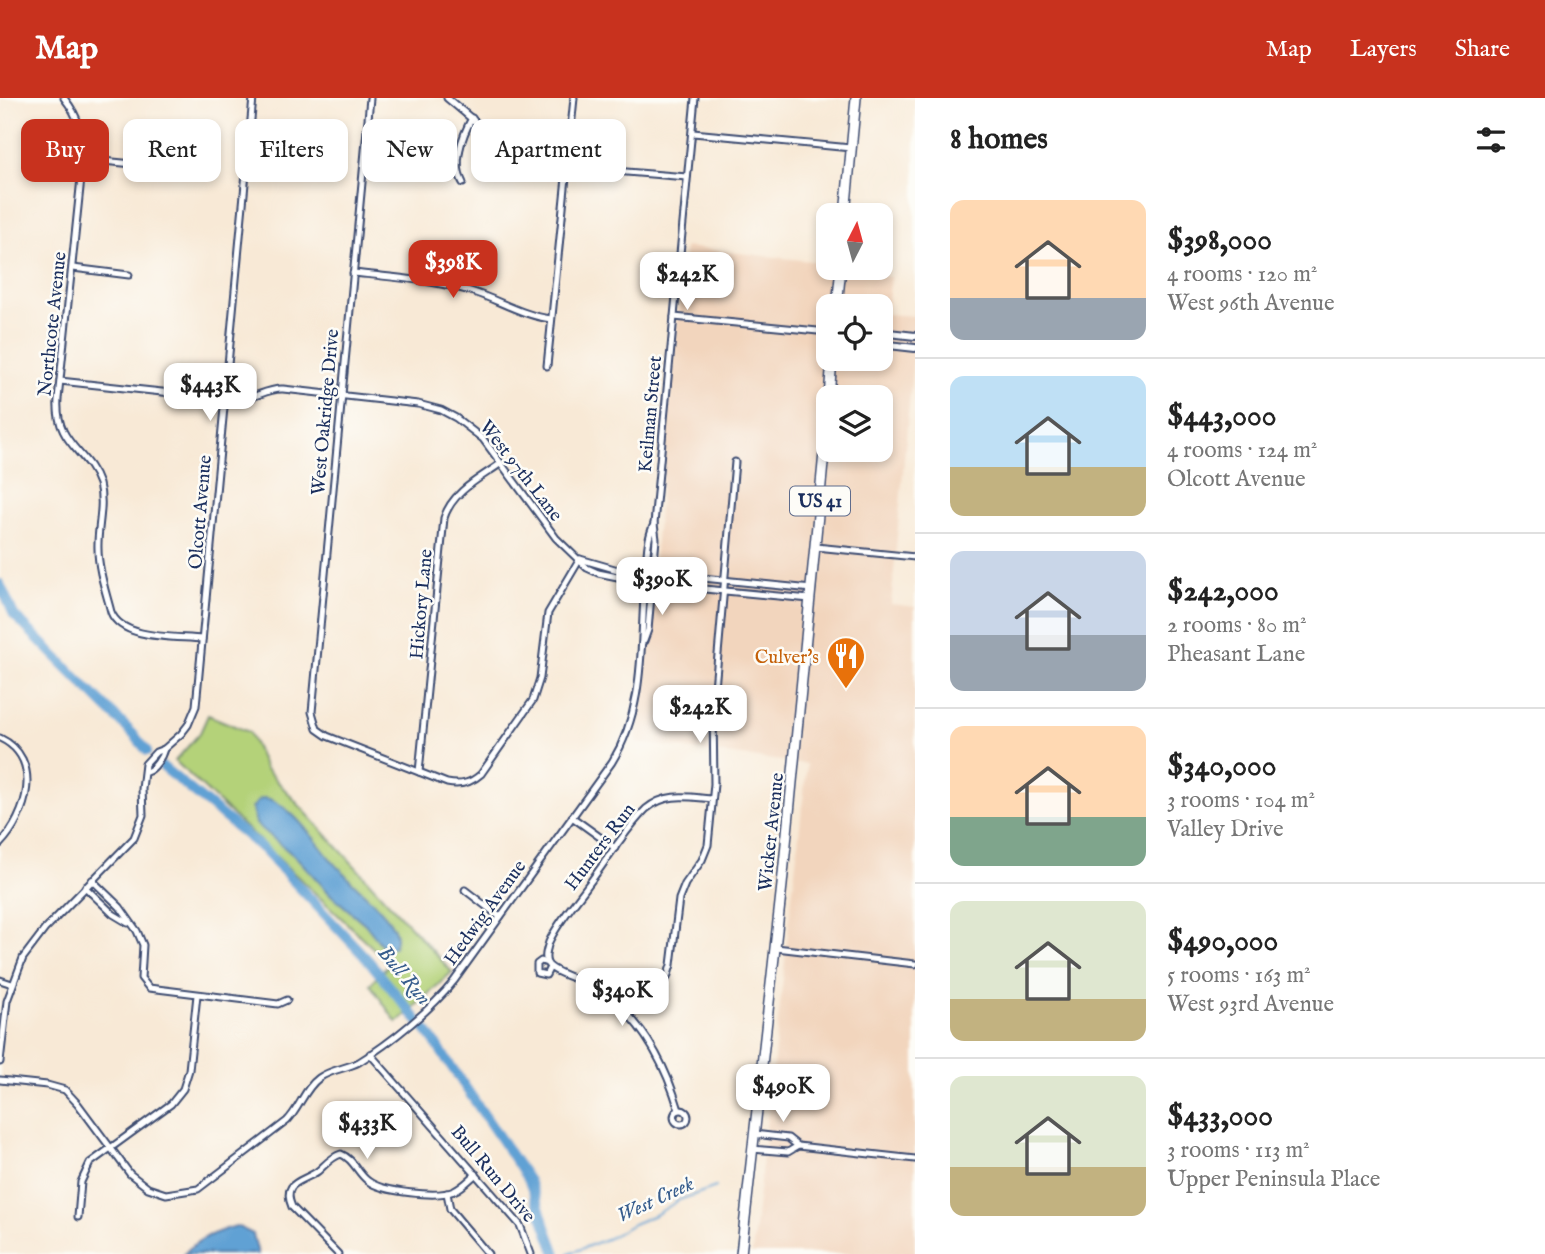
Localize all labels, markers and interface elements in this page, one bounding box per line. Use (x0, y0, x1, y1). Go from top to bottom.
text: Map (35, 28, 98, 70)
text: Map (1266, 34, 1312, 65)
text: Layers (1350, 34, 1417, 65)
text: Share (1455, 34, 1510, 65)
chip: Buy (21, 119, 109, 182)
chip: Rent (123, 119, 221, 182)
chip: Filters (235, 119, 348, 182)
chip: New (362, 119, 457, 182)
chip: Apartment (471, 119, 626, 182)
text: 8 homes (950, 121, 1048, 159)
icon: filters (1472, 121, 1510, 159)
north arrow (816, 203, 892, 280)
map controls (816, 203, 893, 462)
text: $398,000 (1167, 222, 1272, 260)
icon: home (1006, 228, 1090, 312)
pin: $398K (404, 240, 502, 300)
text: $398K (424, 248, 482, 277)
street label: Northcote Avenue (33, 250, 73, 398)
pin: $242K (638, 252, 736, 312)
text: $242K (656, 260, 718, 289)
text: 4 rooms · 120 m² (1167, 260, 1317, 289)
text: West 96th Avenue (1167, 289, 1335, 318)
button: locate (816, 294, 893, 371)
street label: West Oakridge Drive (307, 328, 345, 496)
street label: Keilman Street (634, 354, 668, 474)
pin: $443K (161, 364, 259, 423)
text: $443K (180, 371, 240, 400)
button: layers (816, 385, 893, 462)
text: $443,000 (1167, 398, 1276, 436)
icon: home (1006, 404, 1090, 488)
street label: West 97th Lane (473, 416, 568, 527)
text: 4 rooms · 124 m² (1167, 436, 1317, 465)
street label: Olcott Avenue (184, 454, 218, 570)
text: Olcott Avenue (1167, 465, 1306, 494)
road number: US 41 (790, 486, 850, 516)
street label: Hickory Lane (405, 548, 439, 660)
pin: $390K (613, 558, 711, 617)
text: $390K (632, 565, 692, 594)
text: $242,000 (1167, 573, 1279, 611)
icon: home (1006, 579, 1090, 663)
text: 2 rooms · 80 m² (1167, 611, 1307, 640)
restaurant icon: Culver's (825, 635, 867, 690)
text: Pheasant Lane (1167, 640, 1305, 669)
place label: Culver's (755, 646, 819, 670)
pin: $242K (651, 686, 749, 745)
text: $242K (669, 693, 731, 722)
text: $340,000 (1167, 748, 1276, 786)
icon: home (1006, 754, 1090, 838)
street label: Wicker Avenue (754, 771, 790, 893)
text: 3 rooms · 104 m² (1167, 786, 1315, 815)
street label: Hunters Run (560, 799, 641, 896)
text: Valley Drive (1167, 815, 1283, 844)
street label: Hedwig Avenue (439, 855, 532, 971)
text: $490,000 (1167, 923, 1278, 961)
icon: home (1006, 929, 1090, 1013)
water label: Bull Run (371, 940, 437, 1012)
text: 5 rooms · 163 m² (1167, 961, 1311, 990)
pin: $340K (573, 968, 671, 1028)
text: $340K (592, 976, 652, 1005)
text: West 93rd Avenue (1167, 990, 1334, 1019)
pin: $490K (734, 1065, 832, 1124)
text: $490K (752, 1072, 814, 1101)
text: $433,000 (1167, 1098, 1273, 1136)
pin: $433K (318, 1102, 416, 1161)
icon: home (1006, 1104, 1090, 1188)
text: $433K (338, 1109, 396, 1138)
street label: Bull Run Drive (445, 1121, 540, 1228)
text: 3 rooms · 113 m² (1167, 1136, 1310, 1165)
text: Upper Peninsula Place (1167, 1165, 1380, 1194)
water label: West Creek (613, 1171, 699, 1230)

